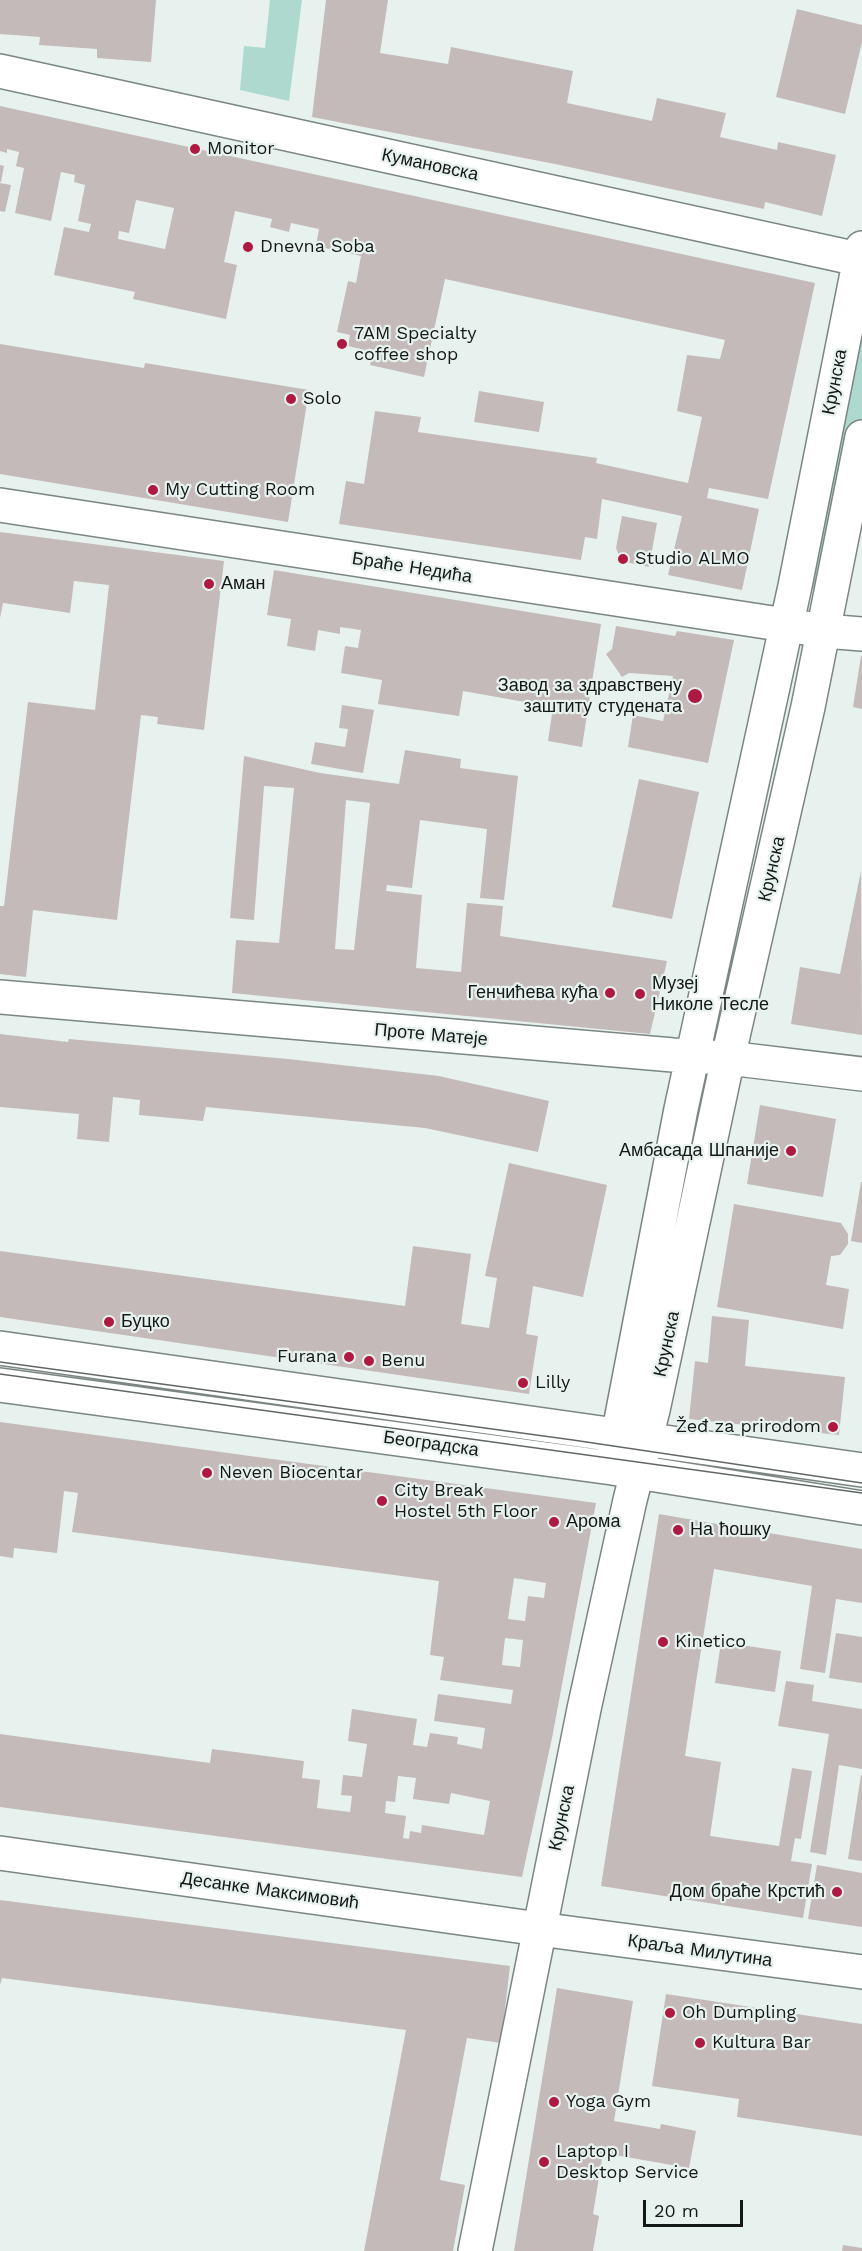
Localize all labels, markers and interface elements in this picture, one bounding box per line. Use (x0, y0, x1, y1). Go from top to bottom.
place label: Monitor (207, 138, 275, 160)
marker: Monitor (188, 142, 202, 156)
street label: Кумановска (380, 144, 480, 186)
place label: Dnevna Soba (260, 236, 375, 258)
marker: Dnevna Soba (241, 240, 255, 254)
place label: 7AM Specialty coffee shop (354, 323, 477, 366)
marker: 7AM Specialty coffee shop (335, 337, 349, 351)
street label: Крунска (818, 347, 852, 417)
place label: Solo (303, 388, 342, 410)
marker: Solo (284, 392, 298, 406)
place label: My Cutting Room (165, 479, 315, 501)
marker: My Cutting Room (146, 483, 160, 497)
street label: Браће Недића (350, 548, 474, 588)
place label: Studio ALMO (635, 548, 750, 570)
marker: Studio ALMO (616, 552, 630, 566)
place label: Аман (221, 573, 265, 595)
marker: Аман (202, 577, 216, 591)
place label: Завод за здравствену заштиту студената (498, 675, 682, 718)
marker: Завод за здравствену заштиту студената (686, 687, 704, 705)
street label: Крунска (754, 834, 790, 904)
place label: Музеј Николе Тесле (652, 973, 769, 1016)
place label: Генчићева кућа (467, 982, 598, 1004)
marker: Генчићева кућа (603, 986, 617, 1000)
marker: Музеј Николе Тесле (633, 987, 647, 1001)
street label: Проте Матеје (373, 1019, 489, 1051)
place label: Амбасада Шпаније (619, 1140, 779, 1162)
marker: Амбасада Шпаније (784, 1144, 798, 1158)
street label: Крунска (650, 1309, 684, 1379)
place label: Буцко (121, 1311, 170, 1333)
marker: Буцко (102, 1315, 116, 1329)
place label: Furana (277, 1346, 337, 1368)
marker: Furana (342, 1350, 356, 1364)
place label: Benu (381, 1350, 425, 1372)
marker: Benu (362, 1354, 376, 1368)
place label: Lilly (535, 1372, 570, 1394)
marker: Lilly (516, 1376, 530, 1390)
place label: Žeđ za prirodom (676, 1416, 821, 1438)
marker: Žeđ za prirodom (826, 1420, 840, 1434)
street label: Београдска (382, 1427, 480, 1461)
place label: Neven Biocentar (219, 1462, 363, 1484)
marker: Neven Biocentar (200, 1466, 214, 1480)
place label: City Break Hostel 5th Floor (394, 1480, 538, 1522)
marker: City Break Hostel 5th Floor (375, 1494, 389, 1508)
place label: Арома (566, 1511, 620, 1533)
marker: Арома (547, 1515, 561, 1529)
place label: На ћошку (690, 1519, 771, 1541)
marker: На ћошку (671, 1523, 685, 1537)
place label: Kinetico (675, 1631, 746, 1653)
marker: Kinetico (656, 1635, 670, 1649)
street label: Крунска (545, 1783, 579, 1853)
street label: Десанке Максимовић (180, 1868, 360, 1914)
place label: Дом браће Крстић (670, 1881, 825, 1903)
marker: Дом браће Крстић (830, 1885, 844, 1899)
street label: Краља Милутина (626, 1930, 774, 1972)
place label: Oh Dumpling (682, 2002, 796, 2024)
marker: Oh Dumpling (663, 2006, 677, 2020)
place label: Kultura Bar (712, 2032, 811, 2054)
marker: Kultura Bar (693, 2036, 707, 2050)
place label: Yoga Gym (566, 2091, 651, 2113)
marker: Yoga Gym (547, 2095, 561, 2109)
place label: Laptop I Desktop Service (556, 2141, 699, 2184)
marker: Laptop I Desktop Service (537, 2155, 551, 2169)
scale bar (646, 2188, 746, 2226)
text: 20 m (654, 2200, 699, 2221)

